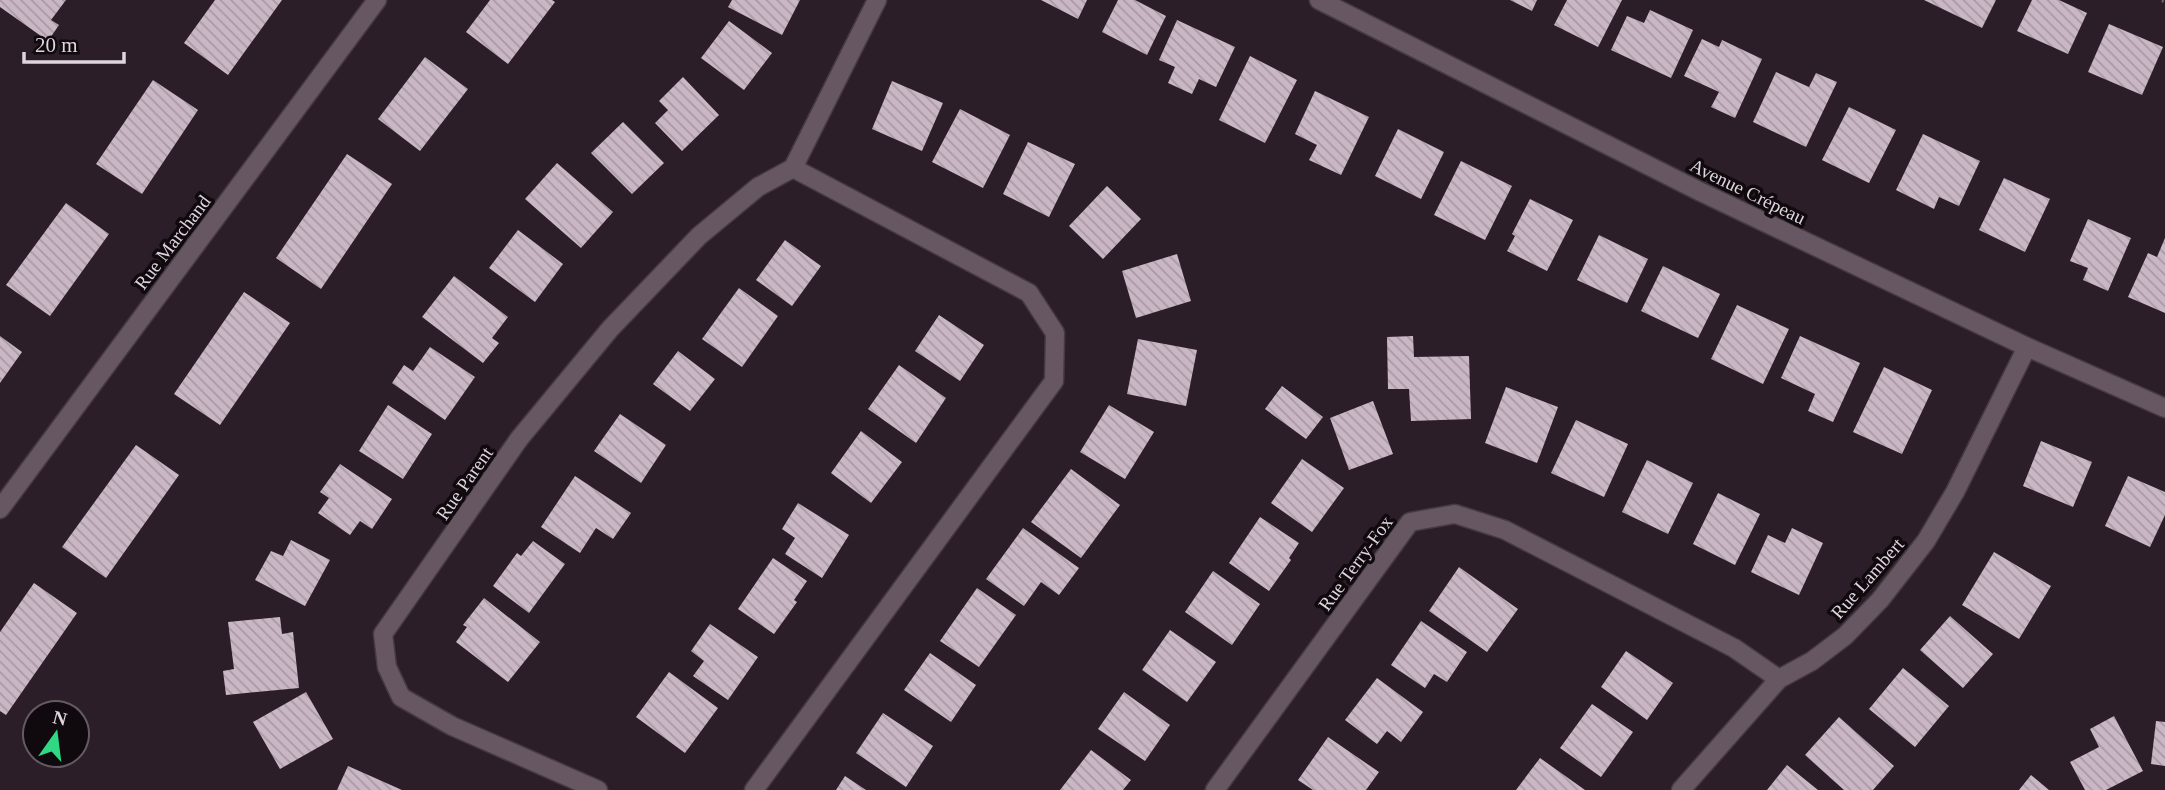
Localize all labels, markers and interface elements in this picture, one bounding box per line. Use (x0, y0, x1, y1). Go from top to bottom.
scale bar (24, 21, 124, 65)
text: 20 m (35, 33, 78, 57)
street label: Avenue Crépeau (1687, 154, 1809, 229)
street label: Rue Marchand (130, 191, 215, 293)
street label: Rue Parent (432, 442, 497, 524)
street label: Rue Terry-Fox (1314, 512, 1397, 615)
street label: Rue Lambert (1827, 533, 1908, 623)
north arrow (21, 699, 91, 769)
text: N (51, 706, 69, 730)

